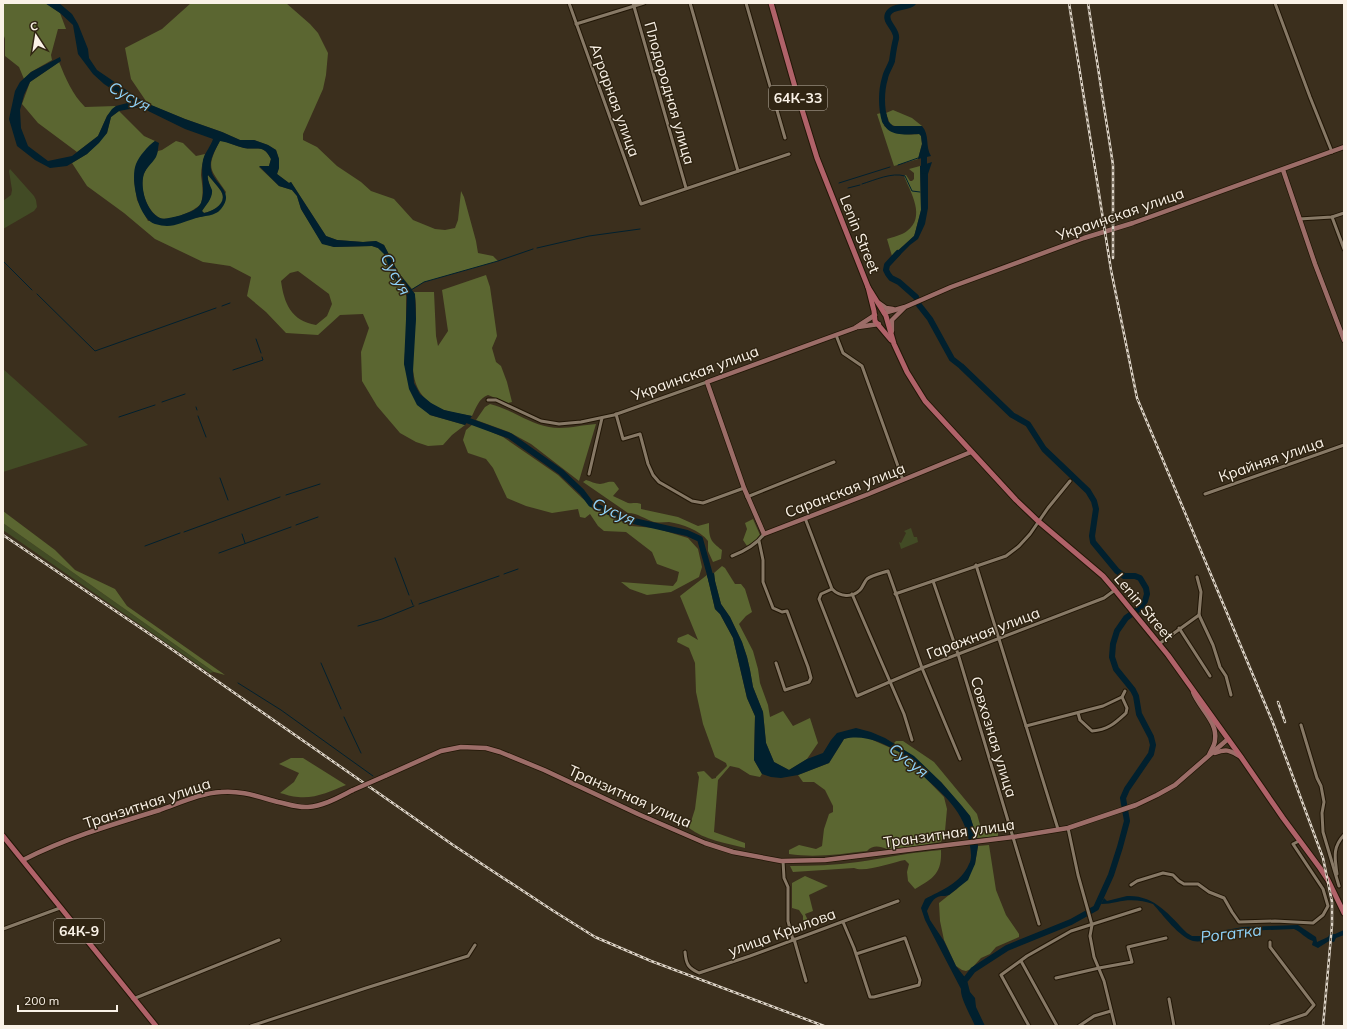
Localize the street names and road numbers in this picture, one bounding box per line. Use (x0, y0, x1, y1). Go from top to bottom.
street label: Плодородная улица (640, 19, 700, 167)
street label: Аграрная улица (586, 41, 644, 159)
road number: 64К-33 (769, 86, 827, 110)
street label: Украинская улица (1053, 183, 1187, 245)
street label: Lenin Street (836, 192, 884, 276)
street label: Украинская улица (628, 341, 761, 405)
street label: Крайняя улица (1216, 432, 1326, 486)
street label: Саранская улица (782, 458, 908, 522)
street label: Lenin Street (1110, 569, 1178, 645)
street label: Гаражная улица (924, 603, 1042, 663)
street label: Совхозная улица (967, 674, 1021, 800)
street label: Транзитная улица (566, 760, 694, 832)
street label: Транзитная улица (81, 773, 213, 833)
street label: Транзитная улица (882, 814, 1016, 852)
street label: улица Крылова (726, 904, 838, 960)
road number: 64К-9 (54, 919, 104, 943)

